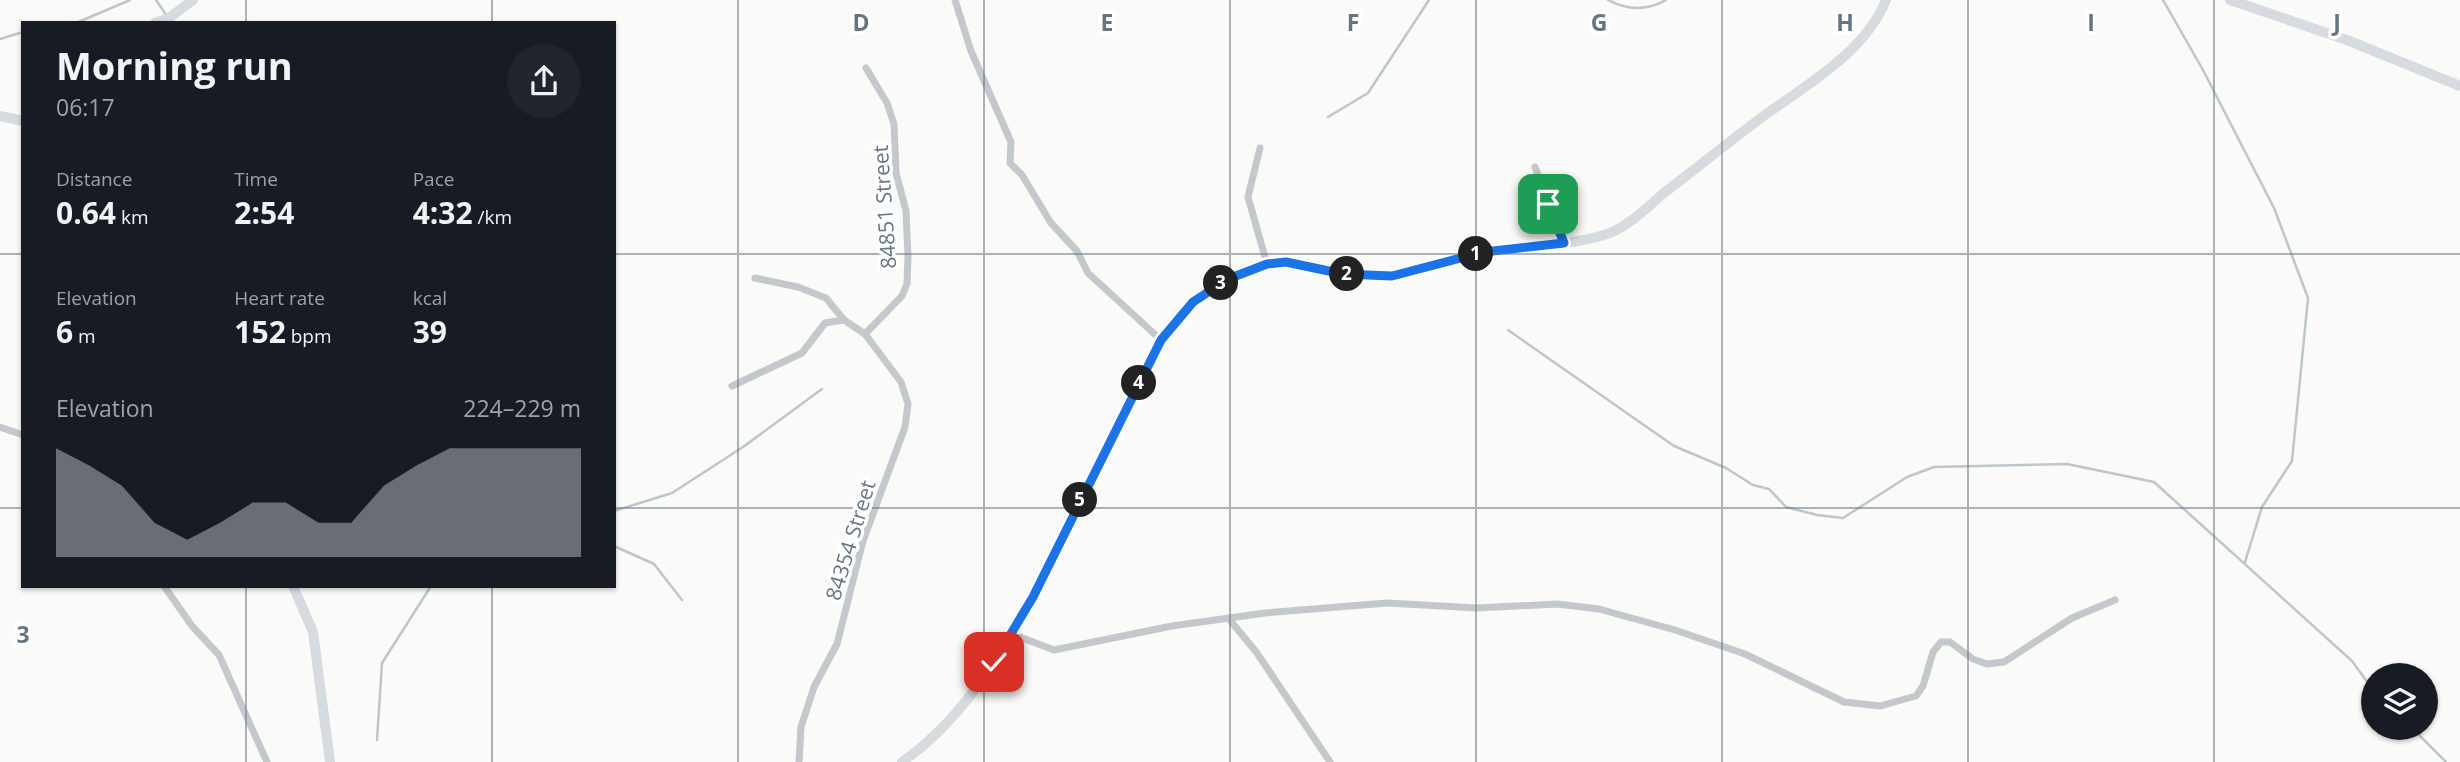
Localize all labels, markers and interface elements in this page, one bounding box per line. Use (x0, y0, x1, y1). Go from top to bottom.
text: D (852, 6, 870, 38)
text: E (1101, 6, 1113, 38)
text: F (1347, 6, 1359, 38)
text: G (1591, 6, 1607, 38)
text: H (1836, 6, 1854, 38)
text: I (2087, 6, 2095, 38)
text: J (2331, 6, 2341, 38)
text: Morning run (56, 39, 293, 91)
button: share (507, 44, 581, 118)
text: 06:17 (56, 91, 115, 123)
street label: 84851 Street (866, 144, 902, 270)
text: Distance (56, 166, 132, 192)
text: Time (234, 166, 278, 192)
text: Pace (413, 166, 454, 192)
pin (1518, 174, 1578, 234)
icon: arrive (1529, 185, 1567, 223)
text: 0.64 (56, 192, 116, 233)
text: 2:54 (234, 192, 294, 233)
text: 4:32 (413, 192, 473, 233)
text: km (116, 204, 149, 230)
text: /km (473, 204, 512, 230)
pin: 1 (1458, 236, 1494, 272)
text: 1 (1470, 240, 1481, 266)
pin: 2 (1330, 256, 1364, 292)
text: 2 (1341, 260, 1352, 286)
pin: 3 (1204, 266, 1238, 300)
text: 3 (1215, 269, 1226, 295)
text: Elevation (56, 285, 137, 311)
text: Heart rate (234, 285, 325, 311)
text: kcal (413, 285, 447, 311)
text: 6 (56, 311, 73, 352)
text: 152 (234, 311, 286, 352)
text: 39 (413, 311, 447, 352)
text: m (73, 323, 96, 349)
text: bpm (286, 323, 332, 349)
pin: 4 (1122, 366, 1156, 400)
text: 4 (1133, 369, 1144, 395)
text: Elevation (56, 392, 154, 424)
text: 224–229 m (463, 392, 581, 424)
street label: 84354 Street (818, 477, 882, 603)
pin: 5 (1062, 482, 1098, 518)
text: 5 (1074, 486, 1085, 512)
text: 3 (16, 618, 30, 650)
pin (964, 632, 1024, 692)
icon: check (975, 643, 1013, 681)
map controls (2361, 663, 2438, 740)
button: layers (2361, 663, 2438, 740)

